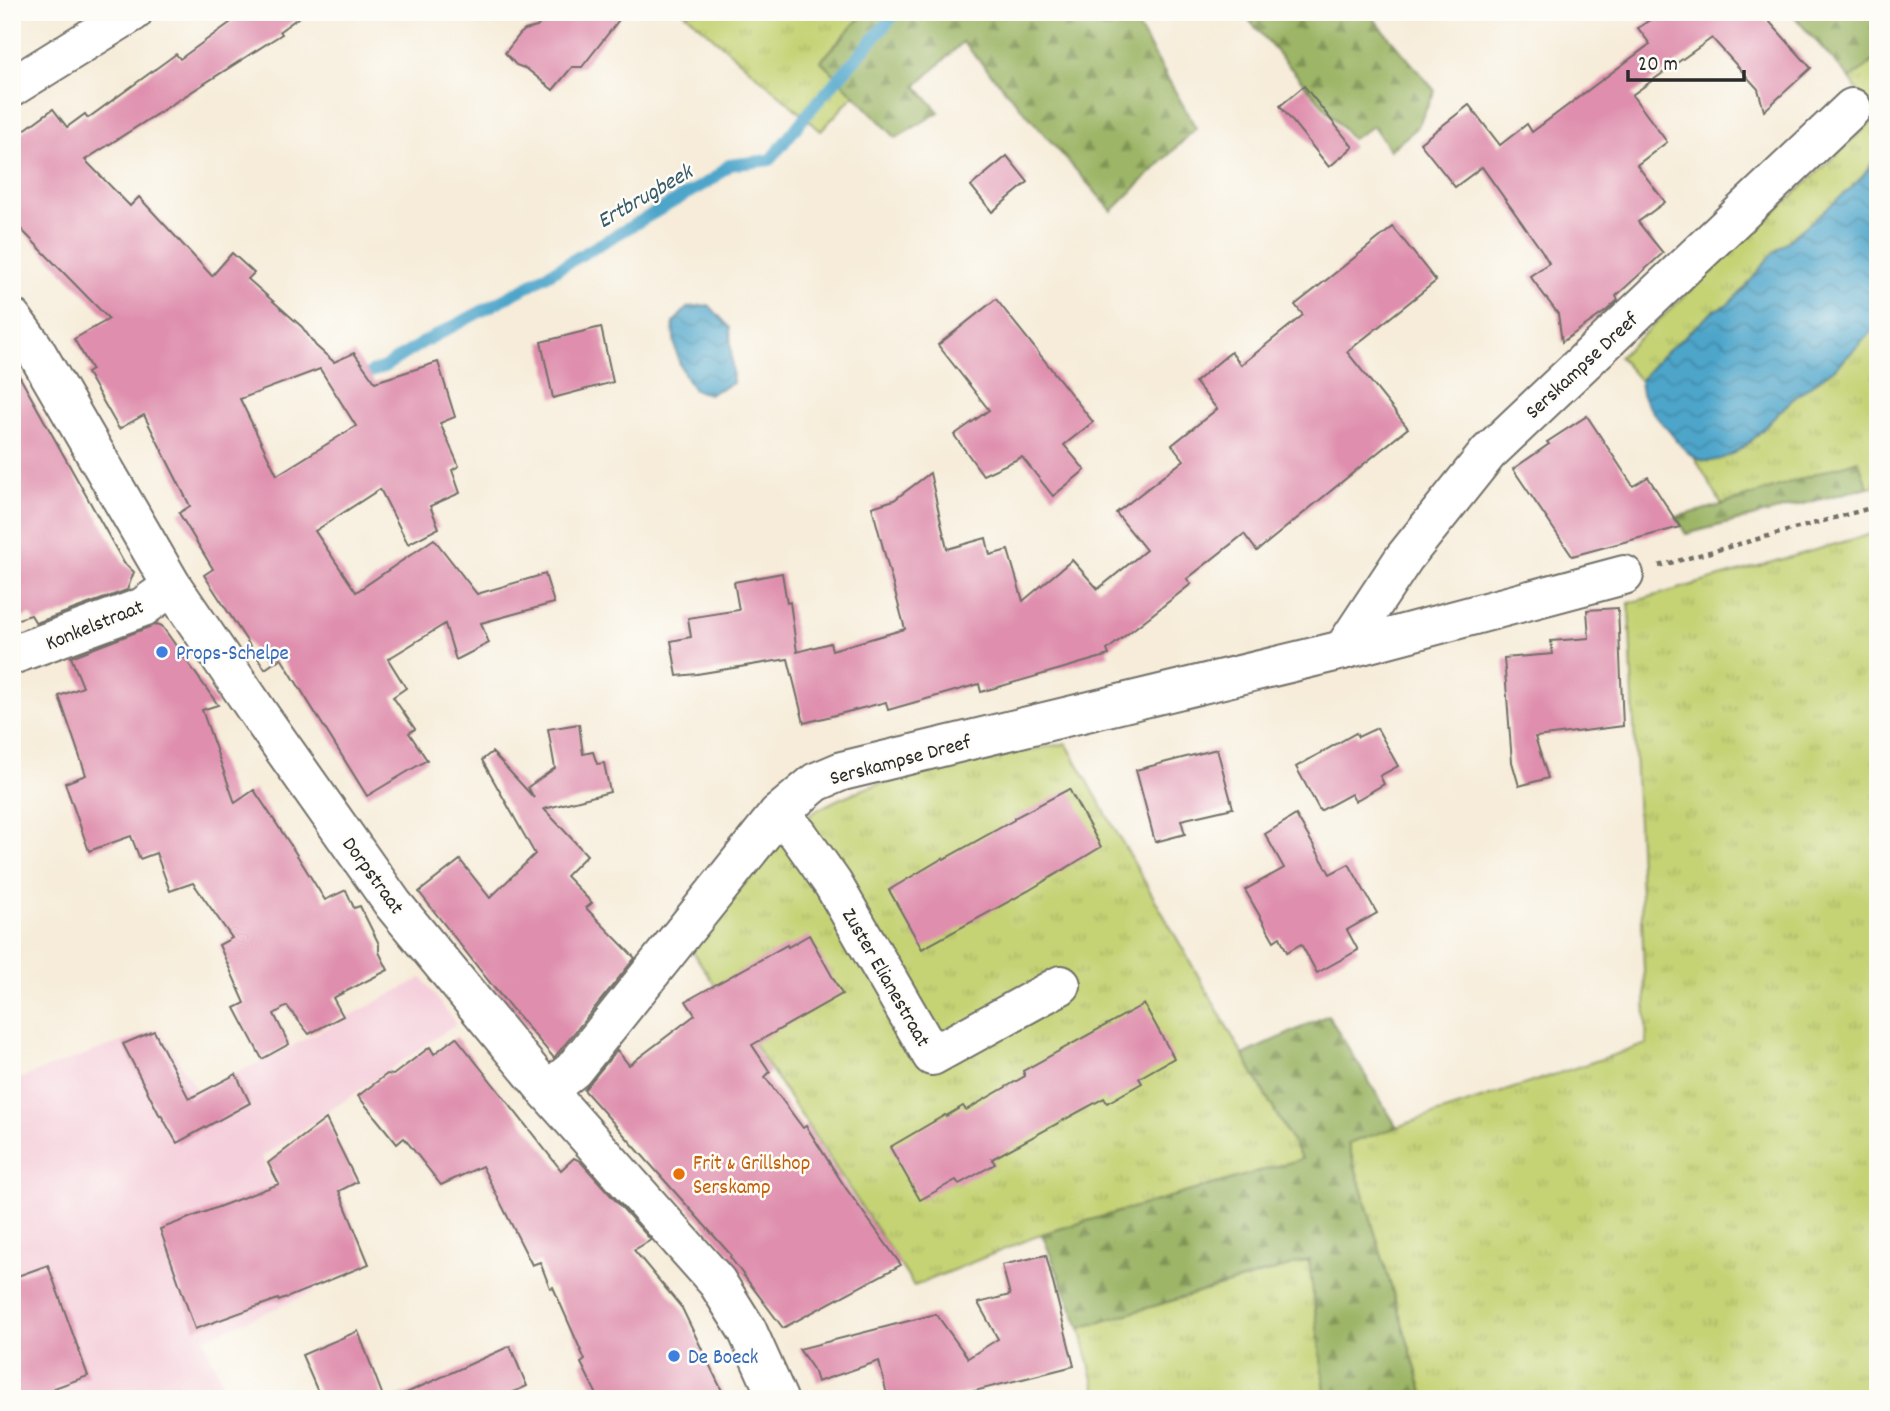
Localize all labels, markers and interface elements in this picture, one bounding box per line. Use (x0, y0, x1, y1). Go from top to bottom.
scale bar (1628, 38, 1743, 82)
text: 20 m (1638, 51, 1678, 81)
water label: Ertbrugbeek (592, 156, 702, 239)
street label: Serskampse Dreef (1520, 306, 1647, 428)
street label: Konkelstraat (42, 593, 149, 660)
place label: Props-Schelpe (176, 640, 289, 670)
marker: Props-Schelpe (154, 644, 170, 660)
street label: Serskampse Dreef (827, 728, 975, 795)
street label: Dorpstraat (333, 832, 410, 922)
street label: Zuster Elianestraat (832, 904, 936, 1054)
place label: Frit & Grillshop Serskamp (693, 1150, 810, 1204)
marker: Frit & Grillshop Serskamp (671, 1166, 687, 1182)
place label: De Boeck (688, 1344, 758, 1374)
marker: De Boeck (666, 1348, 682, 1364)

